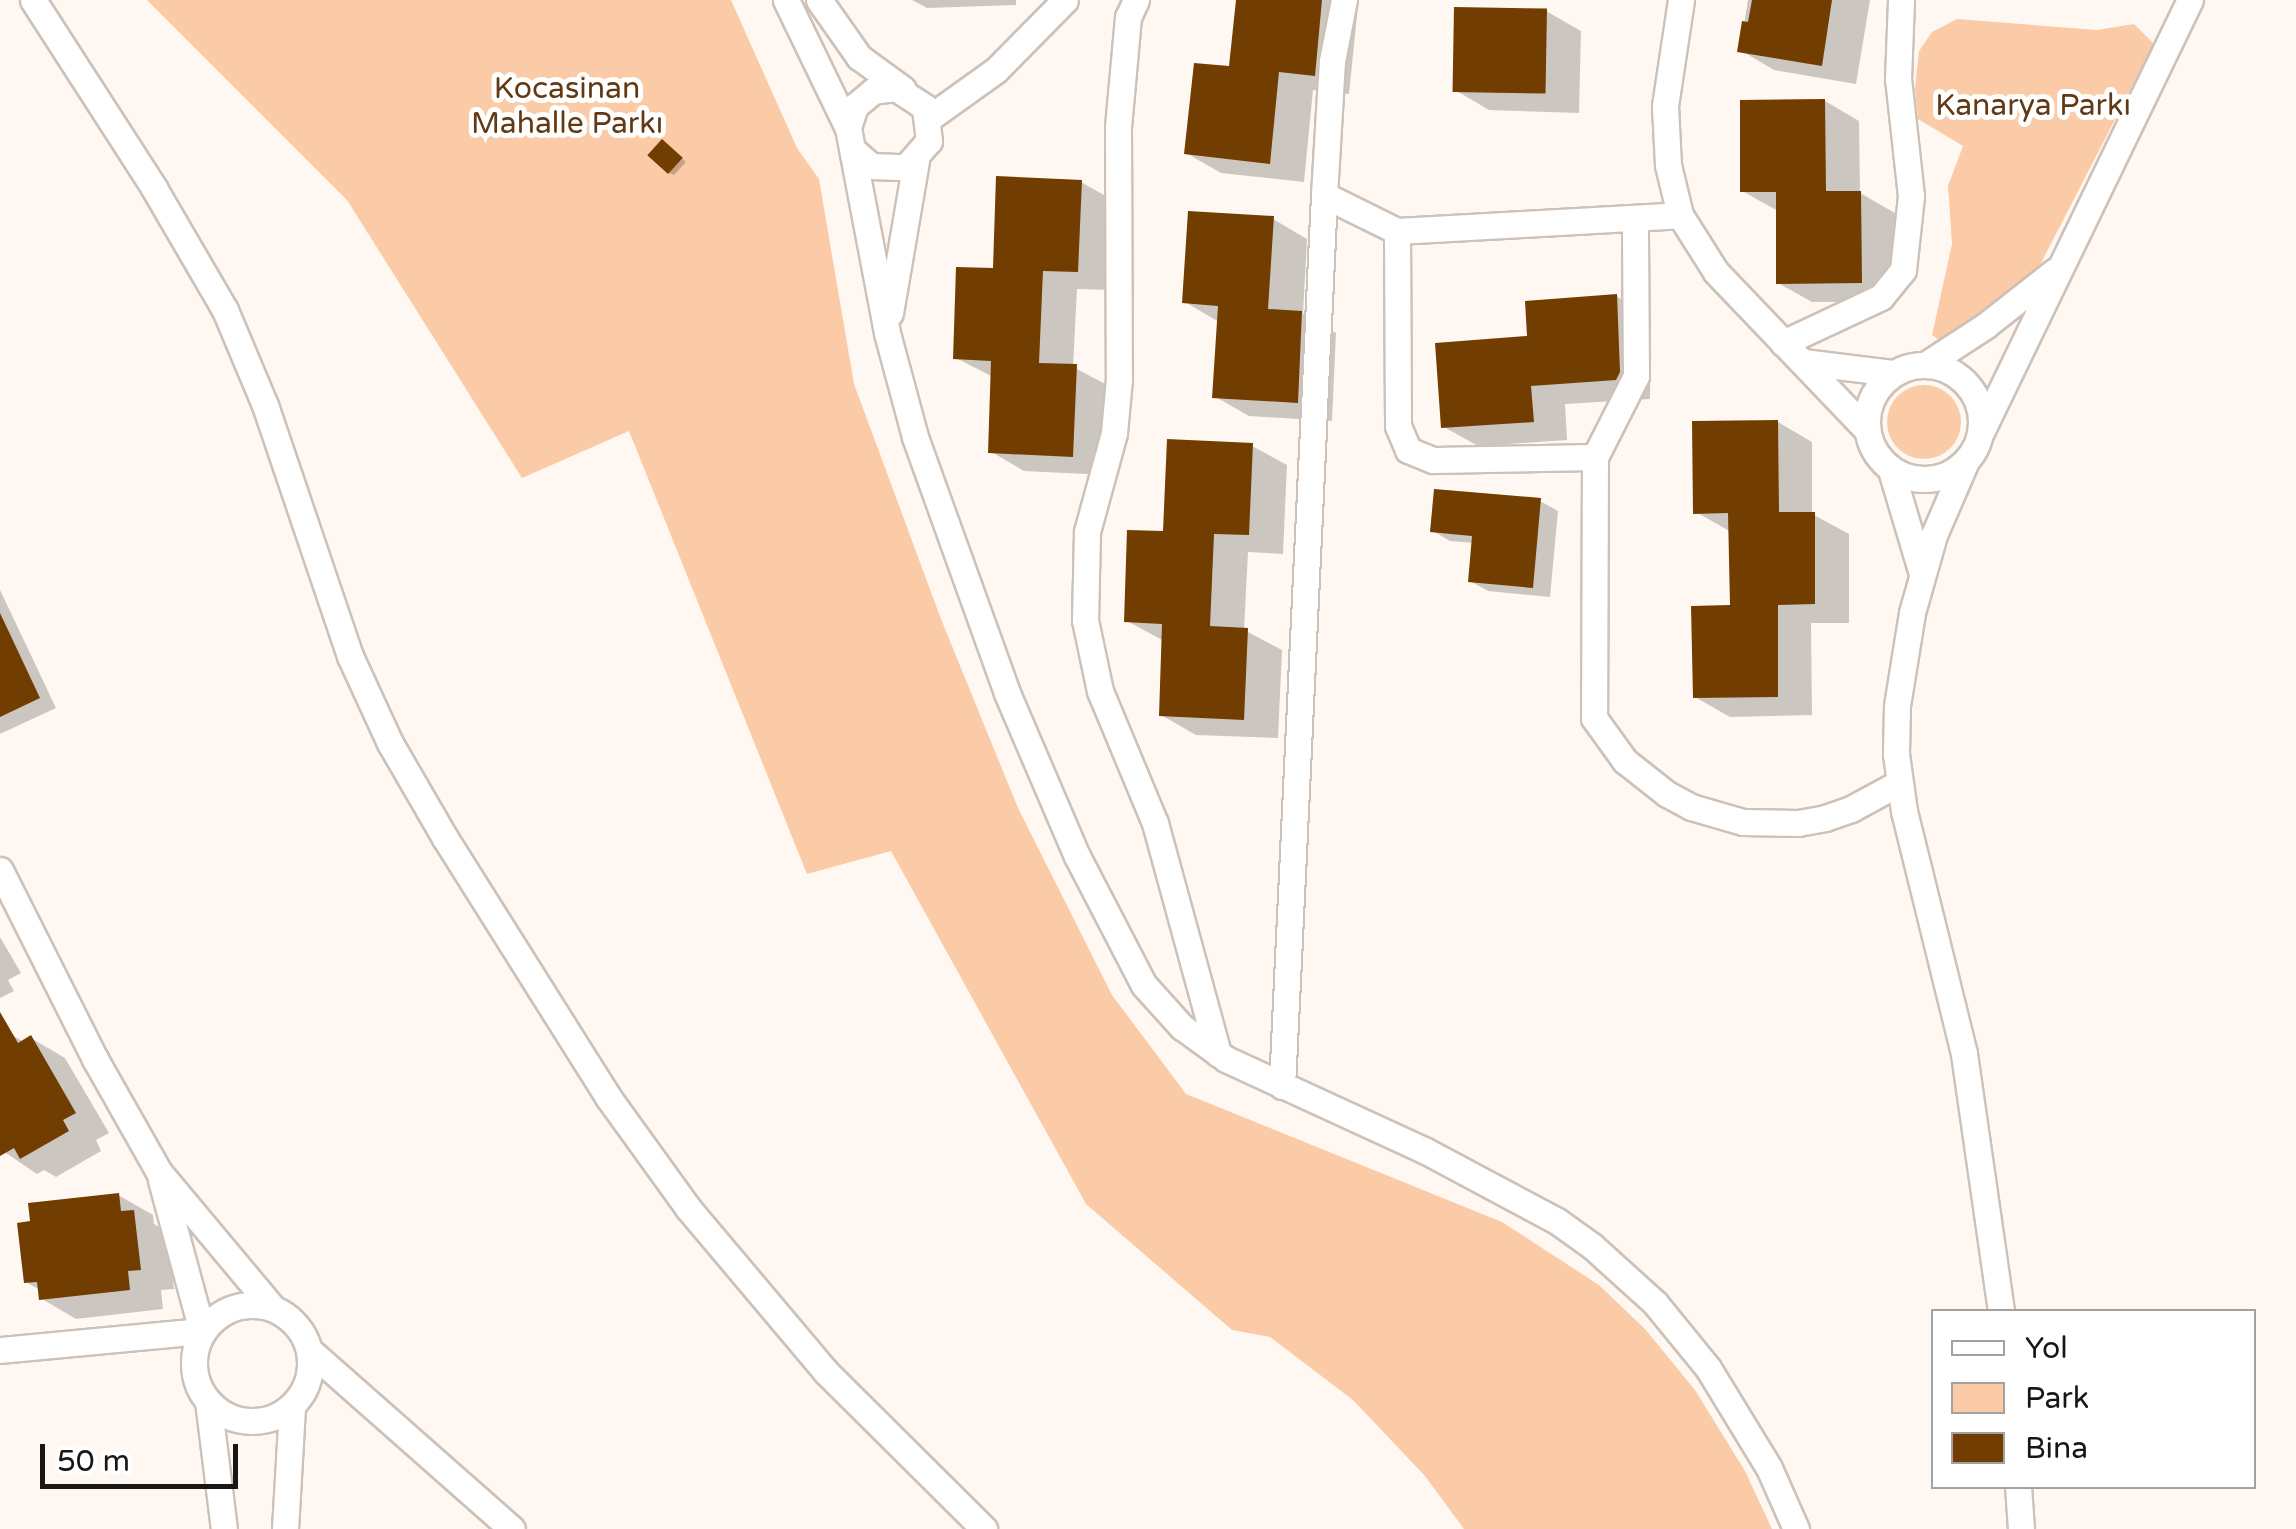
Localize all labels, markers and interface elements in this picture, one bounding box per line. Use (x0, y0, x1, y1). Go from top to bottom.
park label: Kocasinan Mahalle Parkı (471, 71, 663, 142)
park label: Kanarya Parkı (1935, 88, 2131, 124)
legend (1931, 1309, 2256, 1489)
text: Yol (2025, 1330, 2068, 1367)
text: Park (2025, 1380, 2089, 1417)
scale bar (45, 1424, 242, 1486)
text: Bina (2025, 1430, 2088, 1467)
text: 50 m (57, 1443, 130, 1480)

